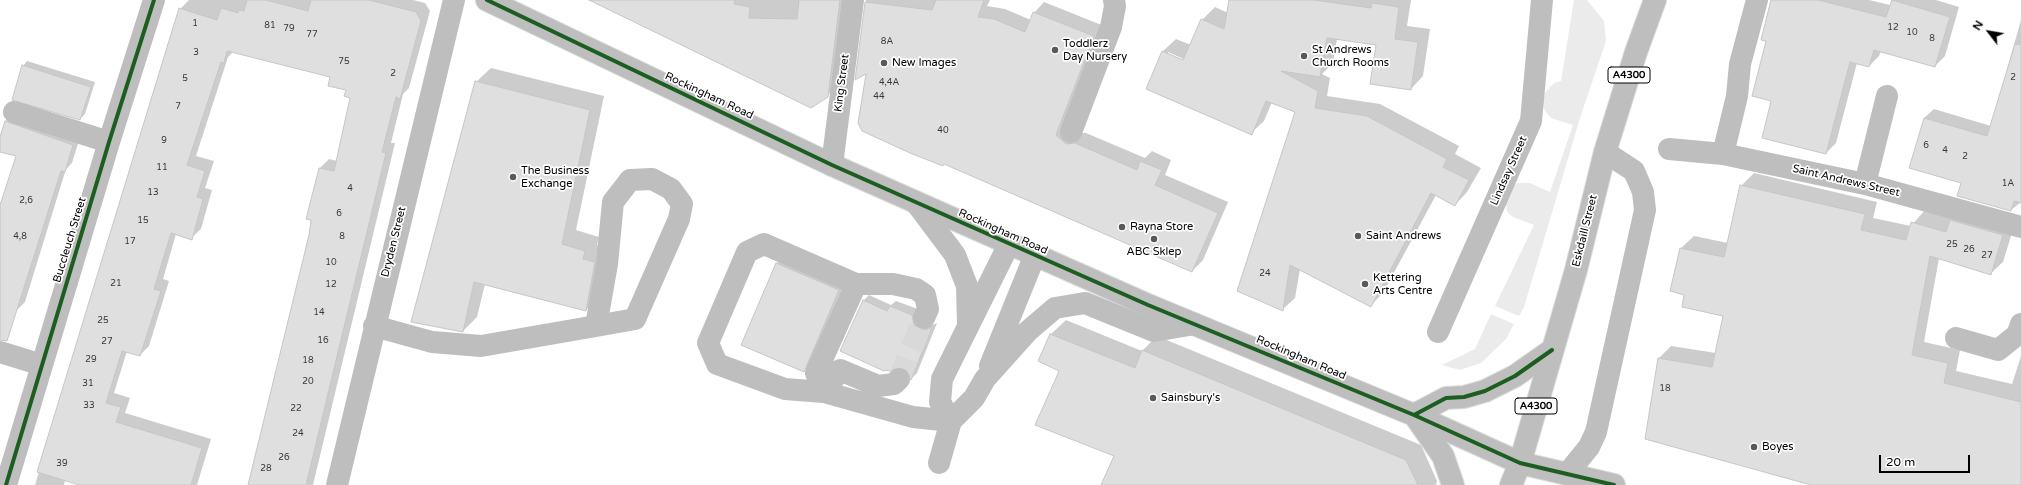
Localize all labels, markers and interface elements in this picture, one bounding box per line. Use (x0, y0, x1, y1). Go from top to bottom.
north arrow (1969, 12, 2009, 52)
text: N (1970, 18, 1986, 33)
house number: 1 (192, 19, 198, 29)
house number: 81 (264, 21, 276, 31)
house number: 12 (1887, 23, 1899, 33)
house number: 79 (283, 24, 295, 34)
house number: 10 (1906, 28, 1918, 38)
house number: 77 (306, 30, 318, 40)
house number: 8 (1929, 34, 1935, 44)
house number: 8A (881, 37, 893, 47)
place label: Toddlerz Day Nursery (1063, 37, 1127, 63)
place label: St Andrews Church Rooms (1312, 43, 1389, 69)
marker: Toddlerz Day Nursery (1050, 45, 1060, 55)
house number: 3 (193, 48, 199, 58)
marker: St Andrews Church Rooms (1299, 51, 1309, 61)
street label: King Street (832, 53, 852, 113)
place label: New Images (892, 56, 956, 70)
house number: 75 (338, 57, 350, 67)
marker: New Images (879, 58, 889, 68)
road number: A4300 (1608, 67, 1650, 83)
house number: 2 (390, 69, 396, 79)
street label: Rockingham Road (663, 70, 755, 122)
house number: 2 (2010, 73, 2016, 83)
house number: 5 (182, 74, 188, 84)
house number: 4,4A (879, 78, 899, 88)
house number: 44 (873, 92, 885, 102)
house number: 7 (175, 102, 181, 112)
house number: 40 (937, 126, 949, 136)
street label: Lindsay Street (1488, 134, 1530, 208)
house number: 9 (161, 136, 167, 146)
house number: 6 (1923, 141, 1929, 151)
house number: 4 (1942, 146, 1948, 156)
house number: 2 (1962, 152, 1968, 162)
street label: Saint Andrews Street (1791, 162, 1901, 200)
house number: 11 (156, 163, 168, 173)
place label: The Business Exchange (521, 164, 589, 190)
marker: The Business Exchange (508, 172, 518, 182)
house number: 1A (2002, 179, 2014, 189)
house number: 4 (347, 184, 353, 194)
house number: 13 (147, 188, 159, 198)
street label: Eskdaill Street (1570, 194, 1600, 268)
house number: 2,6 (19, 196, 33, 206)
street label: Buccleuch Street (51, 196, 89, 284)
street label: Dryden Street (379, 205, 409, 279)
street label: Rockingham Road (956, 206, 1050, 258)
house number: 6 (336, 209, 342, 219)
house number: 15 (137, 216, 149, 226)
place label: Rayna Store (1130, 220, 1193, 234)
marker: Rayna Store (1117, 222, 1127, 232)
place label: Saint Andrews (1366, 229, 1441, 243)
marker: Saint Andrews (1353, 231, 1363, 241)
house number: 4,8 (13, 232, 27, 242)
house number: 8 (339, 232, 345, 242)
marker: ABC Sklep (1149, 234, 1159, 244)
house number: 17 (124, 237, 136, 247)
house number: 25 (1946, 240, 1958, 250)
place label: ABC Sklep (1127, 245, 1181, 259)
house number: 26 (1963, 245, 1975, 255)
house number: 27 (1981, 251, 1993, 261)
house number: 10 (325, 258, 337, 268)
house number: 24 (1259, 269, 1271, 279)
place label: Kettering Arts Centre (1373, 271, 1432, 297)
house number: 21 (110, 279, 122, 289)
marker: Kettering Arts Centre (1360, 279, 1370, 289)
house number: 12 (325, 280, 337, 290)
house number: 14 (313, 308, 325, 318)
house number: 25 (97, 316, 109, 326)
street label: Rockingham Road (1254, 333, 1348, 383)
house number: 16 (317, 336, 329, 346)
house number: 27 (101, 337, 113, 347)
house number: 29 (85, 355, 97, 365)
house number: 18 (302, 356, 314, 366)
house number: 20 (302, 377, 314, 387)
house number: 31 (82, 379, 94, 389)
house number: 18 (1659, 384, 1671, 394)
place label: Sainsbury's (1161, 391, 1220, 405)
marker: Sainsbury's (1148, 393, 1158, 403)
road number: A4300 (1515, 398, 1557, 414)
house number: 33 (83, 401, 95, 411)
house number: 22 (290, 404, 302, 414)
house number: 24 (292, 429, 304, 439)
place label: Boyes (1762, 440, 1794, 454)
marker: Boyes (1749, 442, 1759, 452)
scale bar (1881, 447, 1972, 473)
house number: 26 (278, 453, 290, 463)
text: 20 m (1886, 455, 1915, 469)
house number: 39 (56, 459, 68, 469)
house number: 28 (260, 464, 272, 474)

